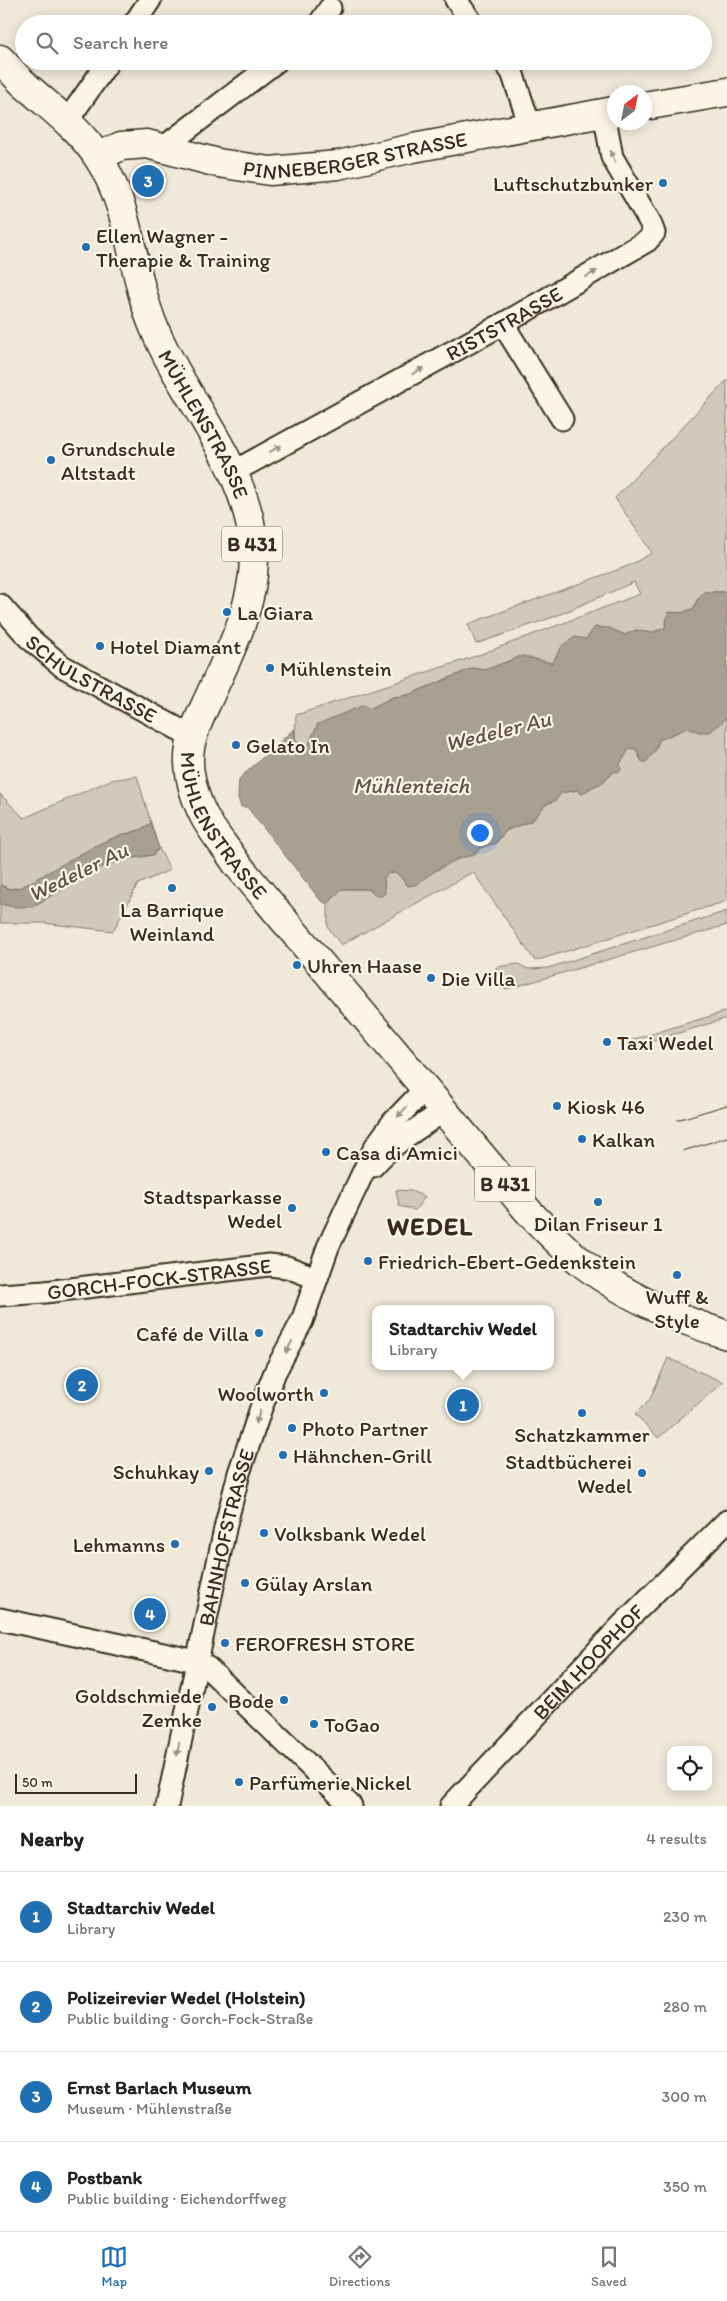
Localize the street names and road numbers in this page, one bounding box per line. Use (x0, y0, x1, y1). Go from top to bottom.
street label: PINNEBERGER STRASSE (241, 126, 469, 184)
street label: RISTSTRASSE (441, 280, 566, 366)
street label: MÜHLENSTRASSE (154, 345, 255, 502)
road number: B 431 (222, 526, 282, 562)
street label: SCHULSTRASSE (21, 629, 162, 728)
street label: MÜHLENSTRASSE (176, 752, 273, 904)
road number: B 431 (475, 1166, 535, 1202)
street label: GORCH-FOCK-STRASSE (45, 1252, 273, 1304)
street label: BAHNHOFSTRASSE (192, 1445, 259, 1628)
street label: BEIM HOOPHOF (527, 1598, 649, 1724)

